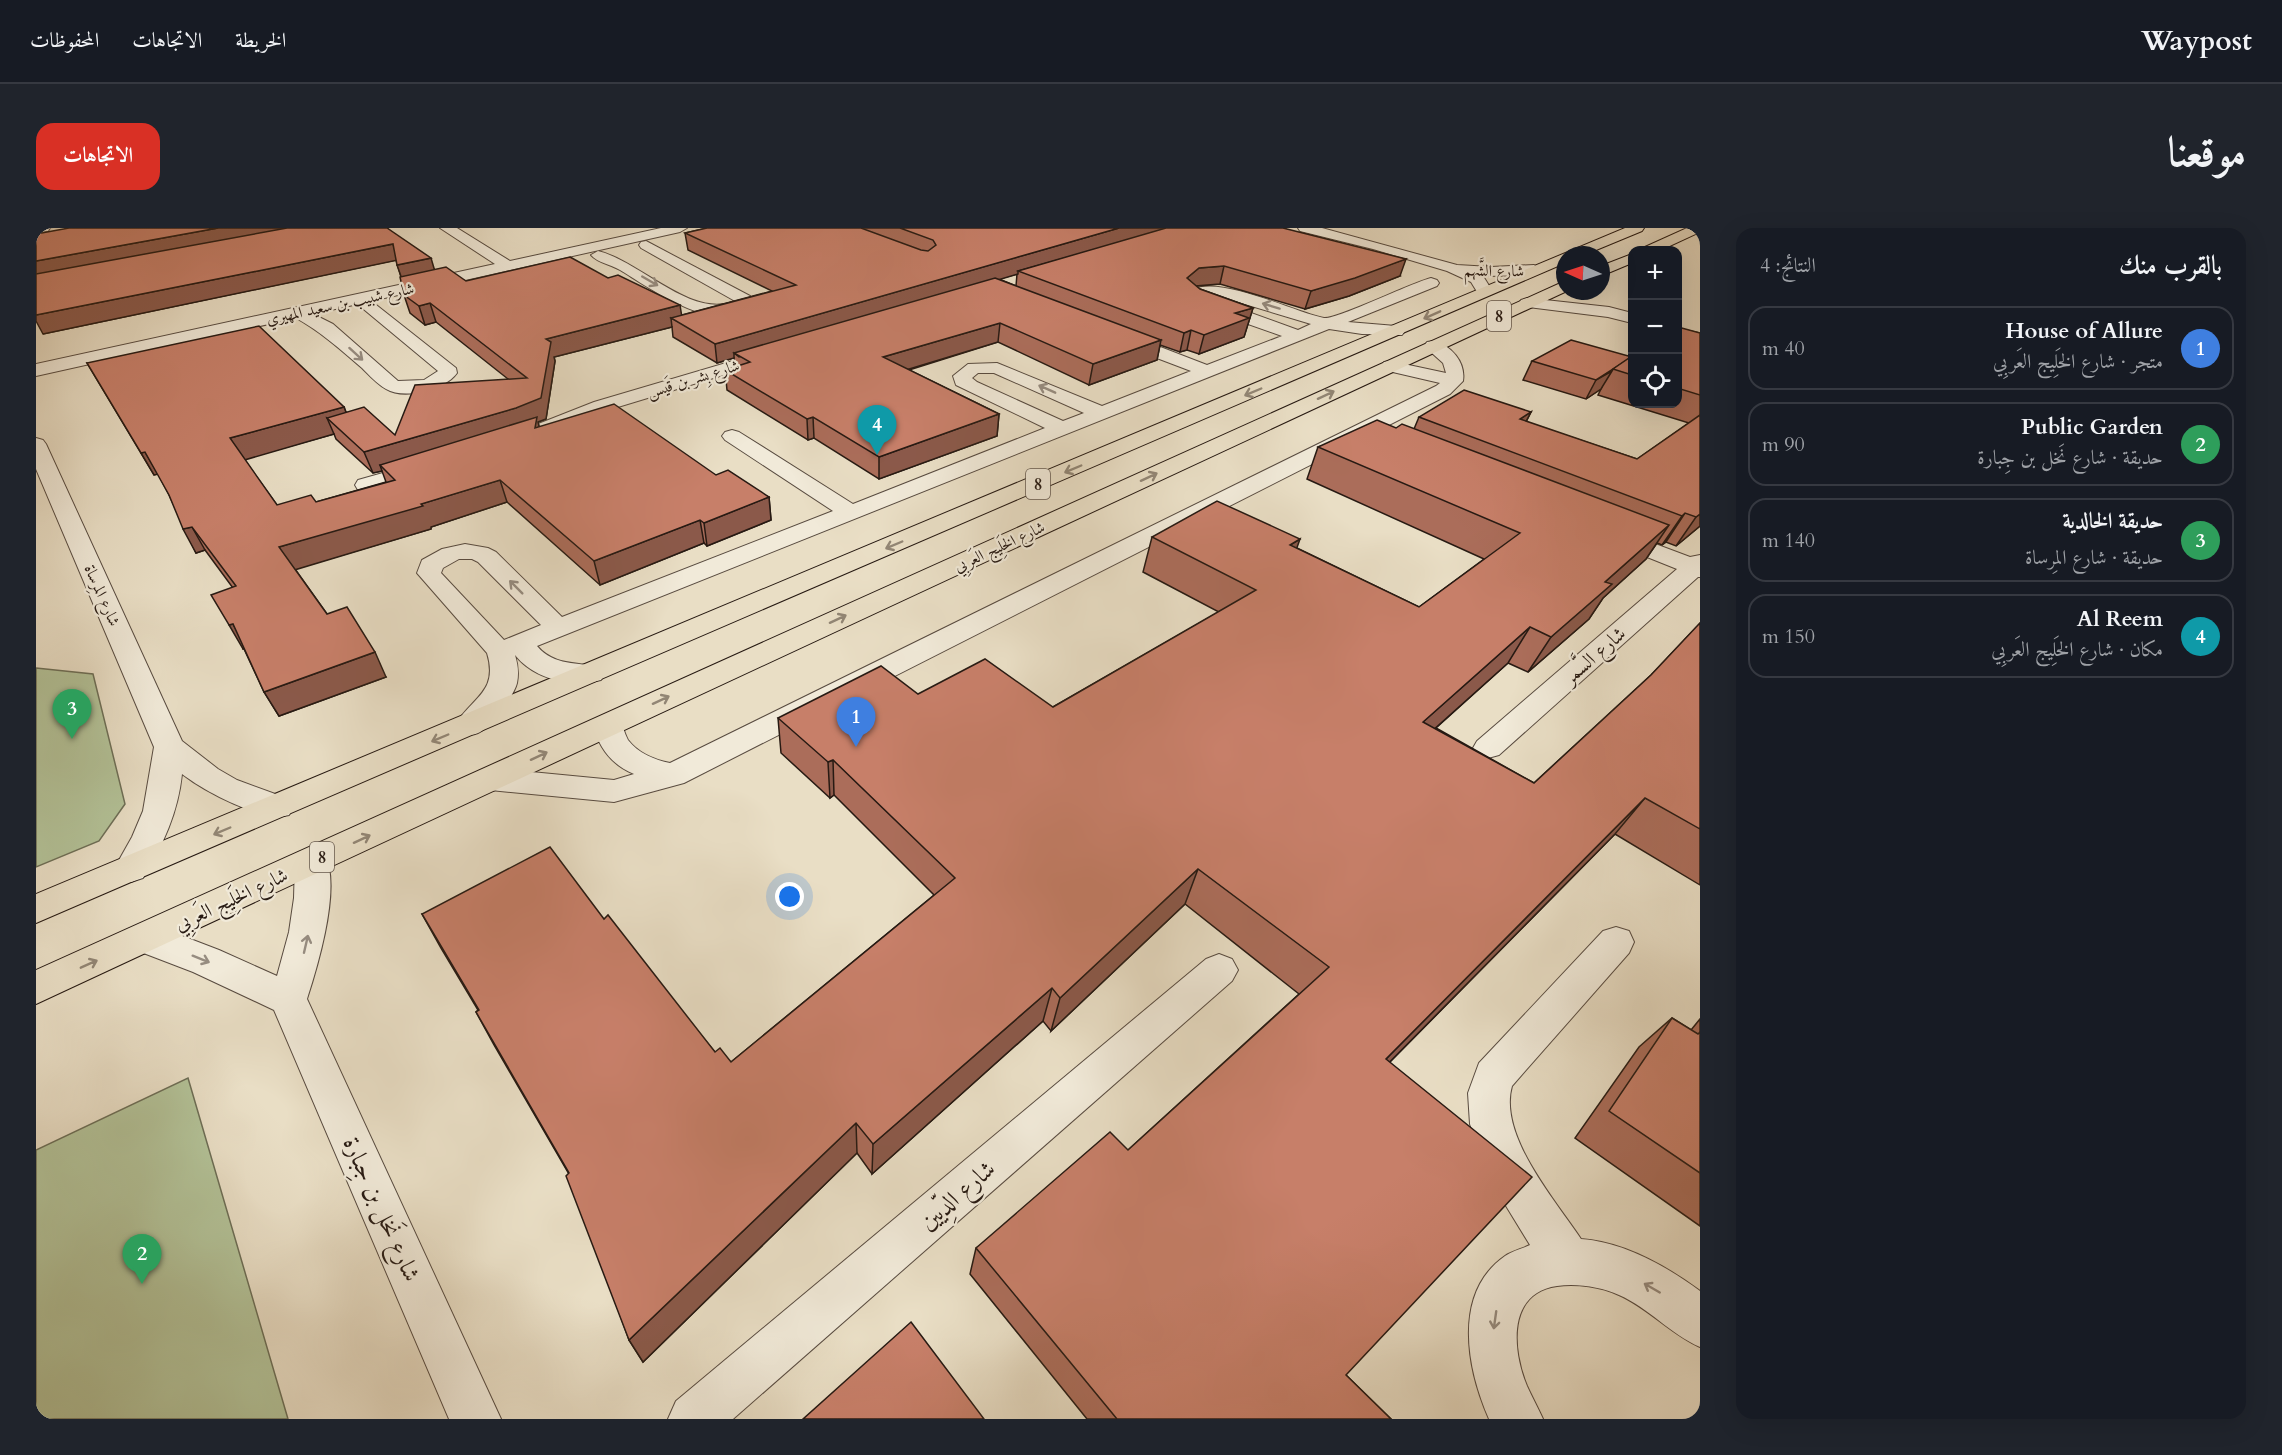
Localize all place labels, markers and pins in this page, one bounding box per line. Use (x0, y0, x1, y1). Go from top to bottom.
pin: 4 (858, 406, 896, 455)
pin: 3 (52, 690, 92, 739)
pin: 1 (836, 698, 876, 747)
pin: 2 (122, 1234, 162, 1284)

